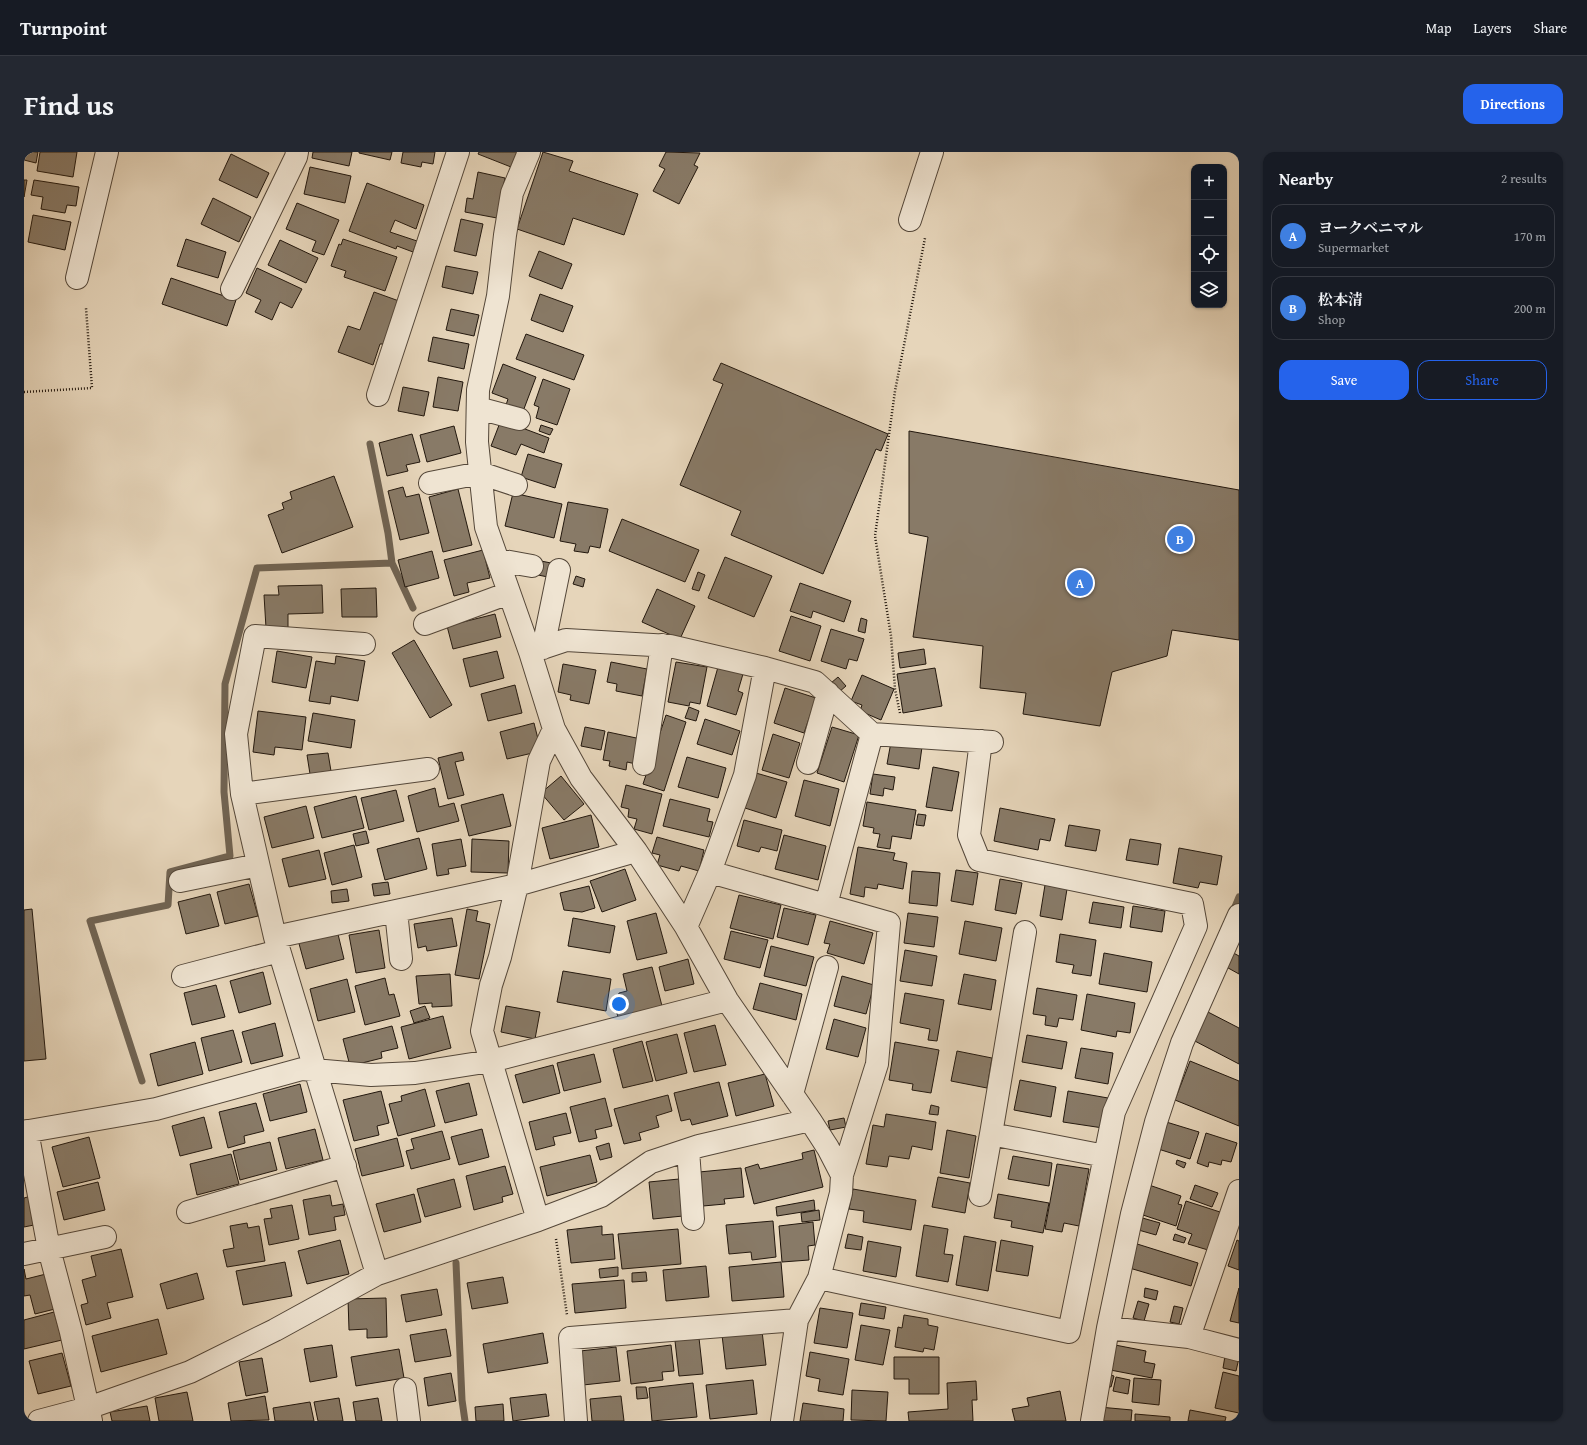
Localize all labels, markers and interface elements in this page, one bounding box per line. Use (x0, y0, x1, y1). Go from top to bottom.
text: Turnpoint (20, 14, 107, 42)
text: Map (1426, 18, 1452, 38)
text: Layers (1474, 18, 1512, 38)
text: Share (1534, 18, 1567, 38)
text: Find us (24, 84, 114, 125)
button: Directions (1463, 84, 1563, 124)
map controls (1191, 164, 1227, 308)
button: + (1191, 164, 1227, 200)
text: Nearby (1279, 166, 1333, 191)
text: 2 results (1501, 169, 1547, 188)
button: − (1191, 200, 1227, 236)
text: ヨークベニマル (1318, 217, 1423, 238)
text: A (1289, 227, 1297, 246)
text: 170 m (1514, 227, 1546, 246)
button: locate (1191, 236, 1227, 272)
text: Supermarket (1318, 238, 1389, 257)
button: layers (1191, 272, 1227, 308)
text: 松本清 (1318, 289, 1363, 310)
text: B (1289, 299, 1297, 318)
text: 200 m (1514, 299, 1546, 318)
text: Shop (1318, 310, 1345, 329)
button: Save (1279, 360, 1409, 400)
button: Share (1417, 360, 1547, 400)
pin: B (1167, 524, 1193, 554)
pin: A (1067, 568, 1093, 598)
your location (609, 994, 629, 1014)

